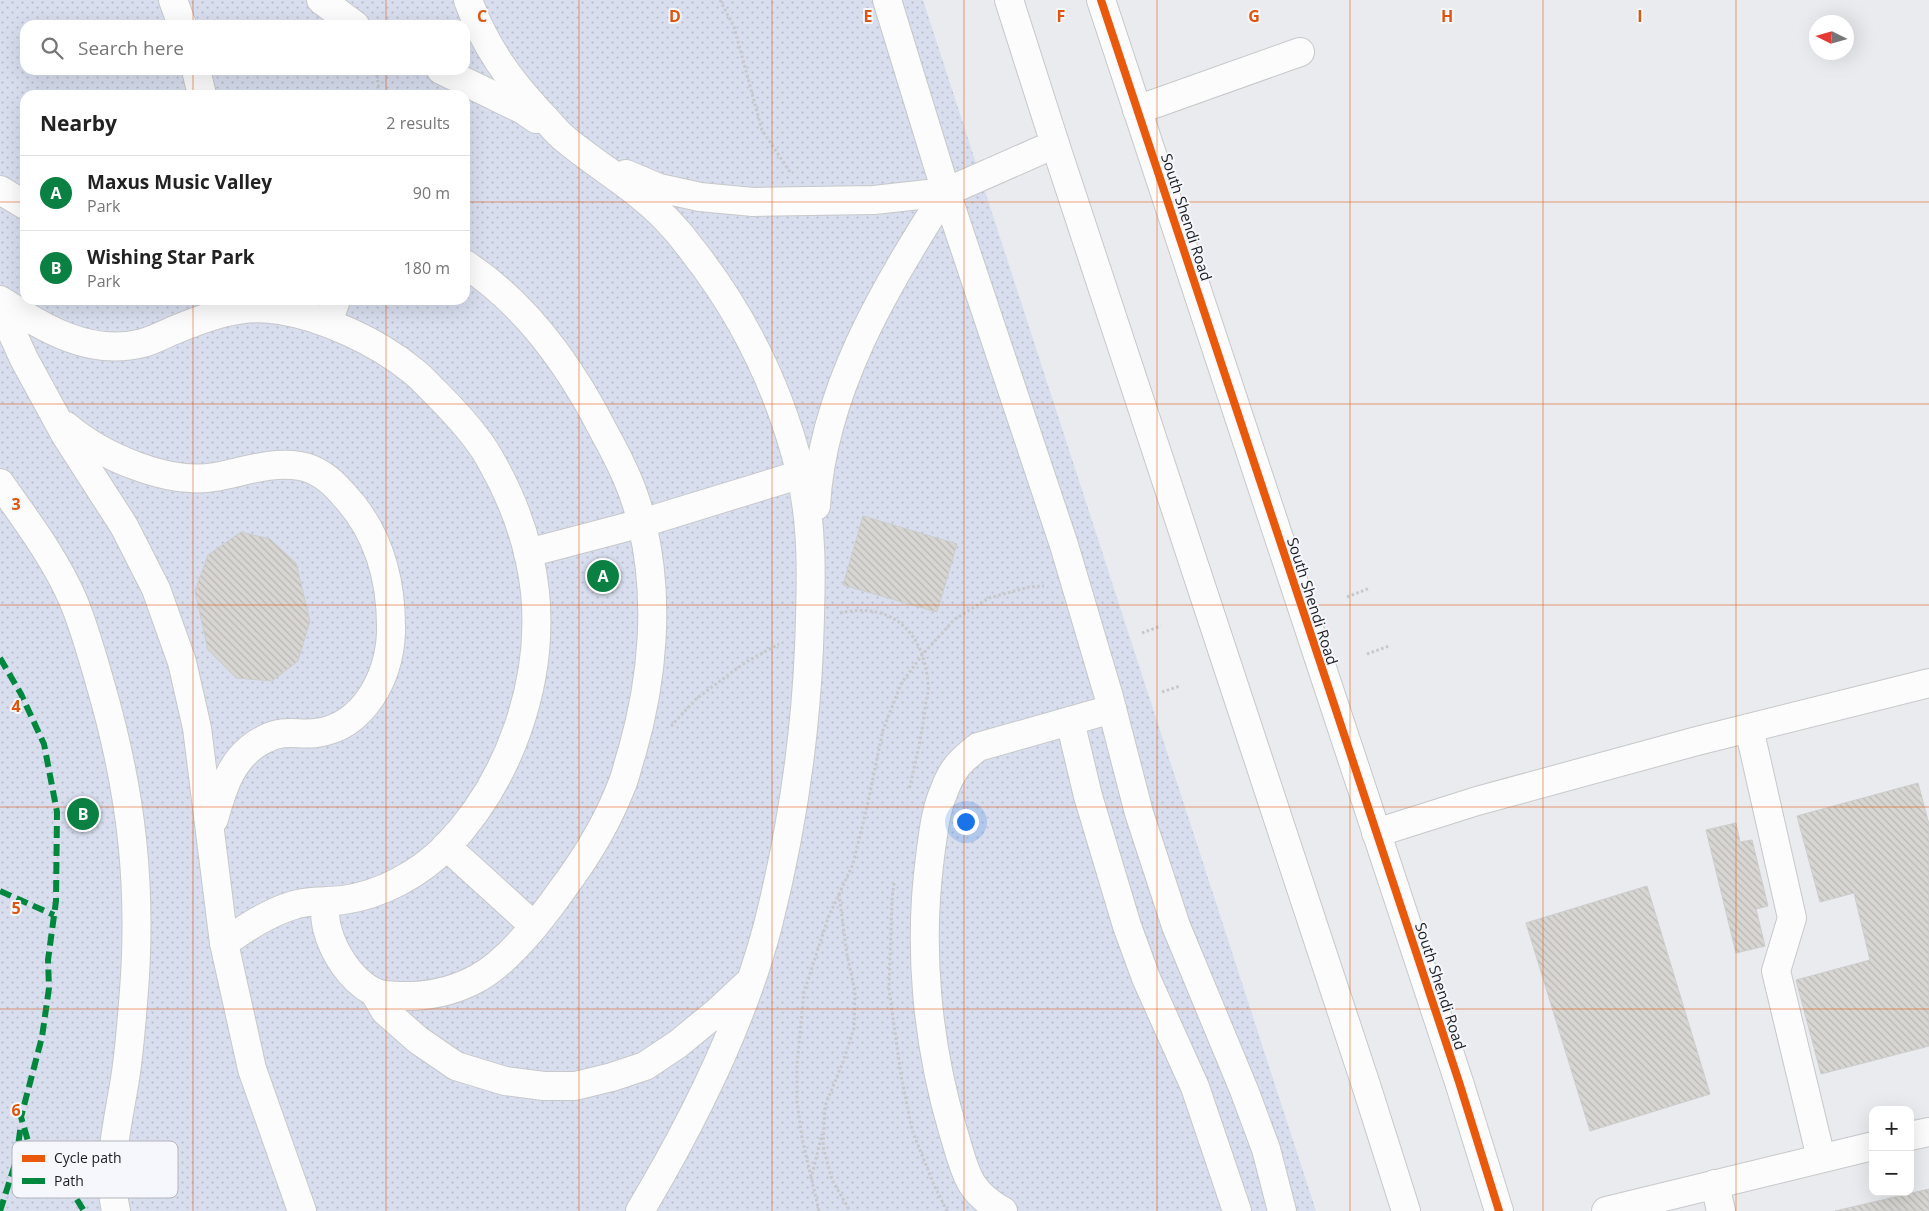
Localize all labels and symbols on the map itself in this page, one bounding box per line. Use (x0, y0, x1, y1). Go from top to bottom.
text: C (477, 5, 487, 27)
text: D (669, 5, 681, 27)
text: E (864, 5, 873, 27)
text: F (1057, 5, 1065, 27)
text: G (1248, 5, 1260, 27)
text: H (1441, 5, 1453, 27)
text: I (1637, 5, 1643, 27)
north arrow (1809, 15, 1854, 60)
street label: South Shendi Road (1157, 151, 1217, 283)
text: 3 (11, 493, 21, 515)
street label: South Shendi Road (1283, 535, 1343, 667)
pin: A (587, 557, 619, 595)
text: 4 (11, 695, 21, 717)
pin: B (67, 795, 99, 833)
your location (953, 809, 979, 835)
text: 5 (11, 897, 21, 919)
street label: South Shendi Road (1411, 920, 1471, 1052)
text: 6 (11, 1099, 21, 1121)
legend (12, 1141, 178, 1198)
text: Cycle path (54, 1148, 122, 1167)
text: Path (54, 1171, 84, 1190)

